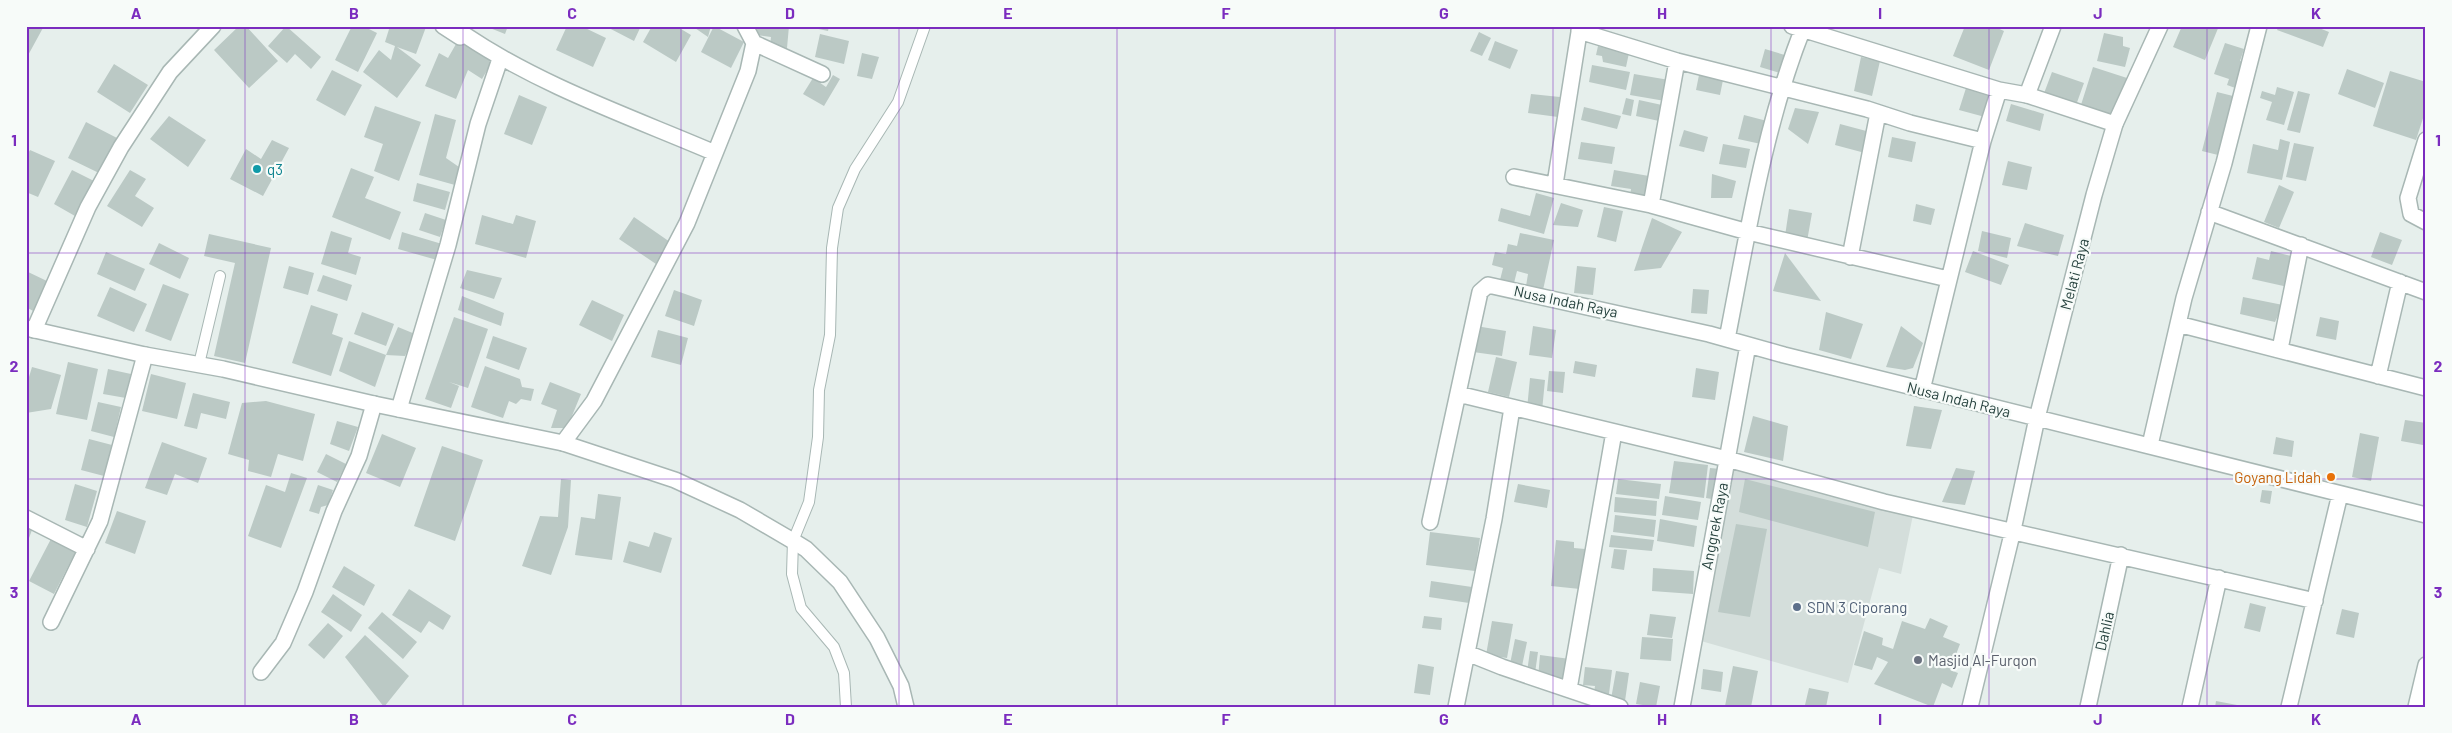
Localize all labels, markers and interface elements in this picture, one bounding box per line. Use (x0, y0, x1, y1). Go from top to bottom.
text: A (131, 3, 142, 22)
text: B (349, 3, 359, 22)
text: C (567, 3, 577, 22)
text: D (785, 3, 795, 22)
text: E (1003, 3, 1013, 22)
text: F (1222, 3, 1231, 22)
text: G (1439, 3, 1449, 22)
text: H (1657, 3, 1667, 22)
text: I (1878, 3, 1882, 22)
text: J (2093, 3, 2103, 22)
text: K (2311, 3, 2321, 22)
text: 1 (11, 130, 17, 149)
text: 1 (2435, 130, 2441, 149)
place label: q3 (267, 160, 283, 178)
marker: q3 (251, 163, 263, 175)
street label: Melati Raya (2056, 236, 2092, 312)
street label: Nusa Indah Raya (1512, 281, 1620, 321)
text: 2 (10, 356, 19, 375)
text: 2 (2434, 356, 2443, 375)
street label: Nusa Indah Raya (1905, 377, 2013, 421)
place label: Goyang Lidah (2234, 468, 2321, 486)
marker: Goyang Lidah (2325, 471, 2337, 483)
street label: Anggrek Raya (1697, 481, 1731, 571)
text: 3 (10, 582, 18, 601)
text: 3 (2434, 582, 2442, 601)
place label: SDN 3 Ciporang (1807, 598, 1907, 616)
marker: SDN 3 Ciporang (1791, 601, 1803, 613)
street label: Dahlia (2091, 610, 2117, 652)
place label: Masjid Al-Furqon (1928, 651, 2037, 669)
marker: Masjid Al-Furqon (1912, 654, 1924, 666)
text: A (131, 709, 142, 728)
text: B (349, 709, 359, 728)
text: C (567, 709, 577, 728)
text: D (785, 709, 795, 728)
text: E (1003, 709, 1013, 728)
text: F (1222, 709, 1231, 728)
text: G (1439, 709, 1449, 728)
text: H (1657, 709, 1667, 728)
text: I (1878, 709, 1882, 728)
text: J (2093, 709, 2103, 728)
text: K (2311, 709, 2321, 728)

